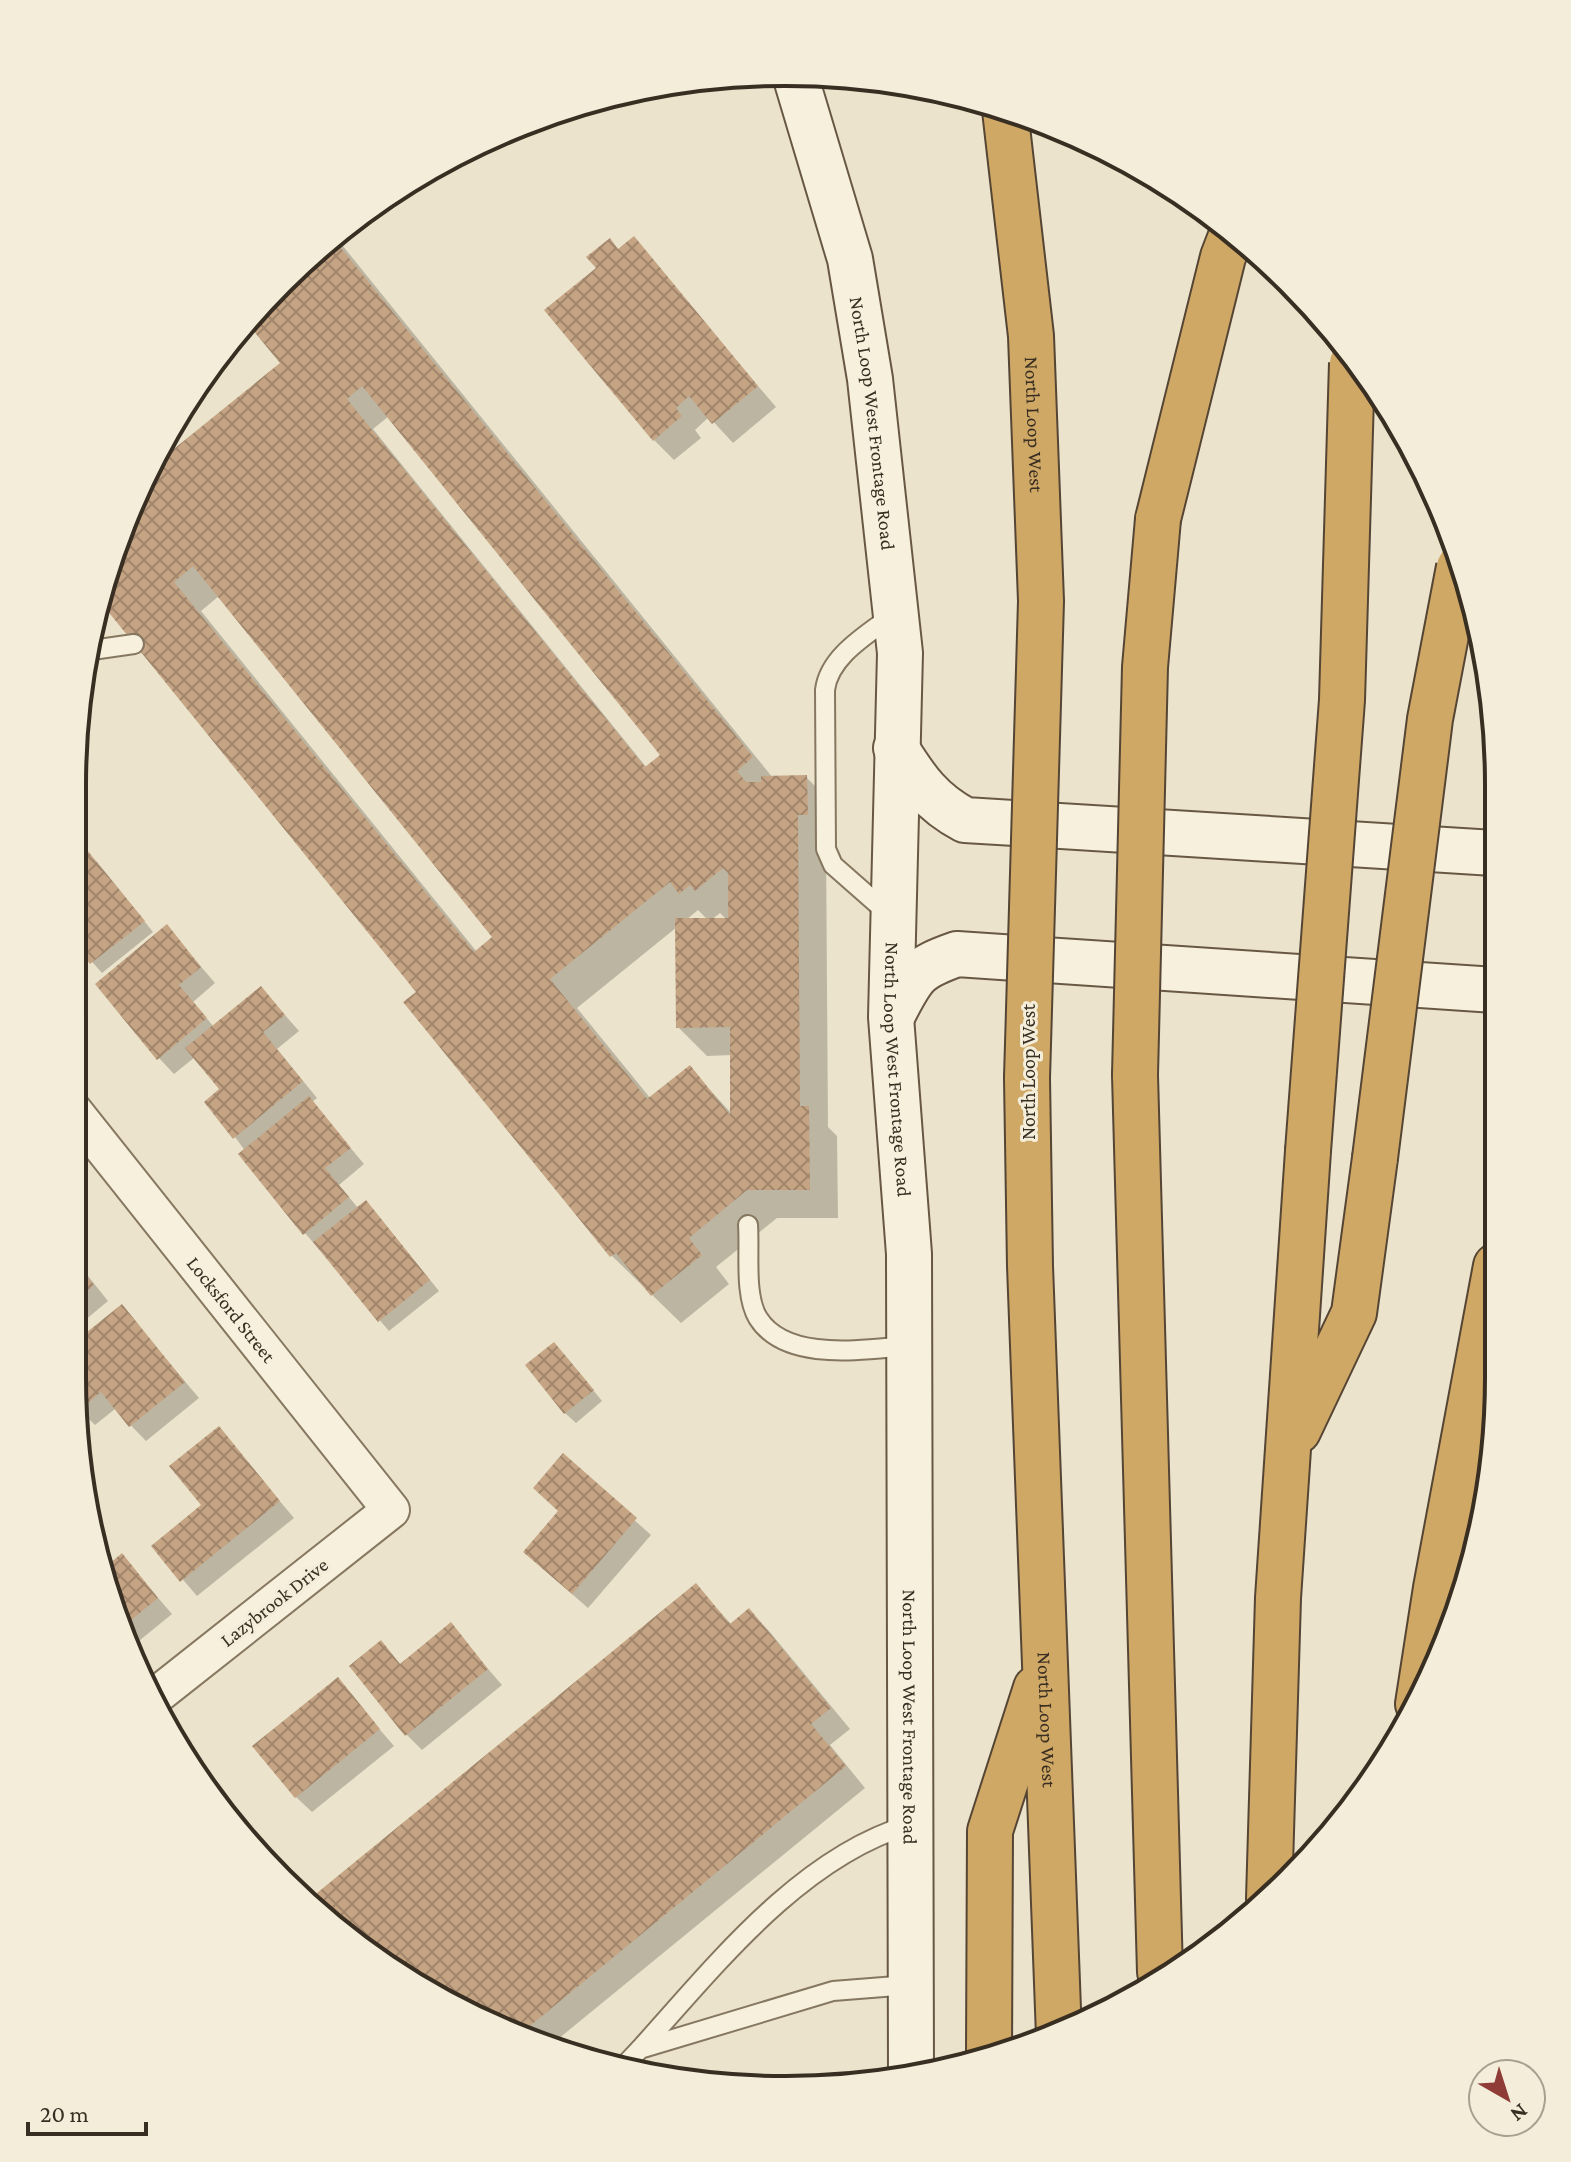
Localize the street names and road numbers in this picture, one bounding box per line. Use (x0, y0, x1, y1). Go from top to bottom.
street label: North Loop West Frontage Road (845, 295, 900, 552)
street label: North Loop West (1021, 356, 1048, 493)
street label: North Loop West Frontage Road (879, 942, 916, 1198)
street label: North Loop West (1017, 1004, 1040, 1140)
street label: Locksford Street (183, 1252, 280, 1367)
street label: Lazybrook Drive (216, 1553, 333, 1652)
street label: North Loop West Frontage Road (898, 1589, 921, 1845)
street label: North Loop West (1034, 1651, 1061, 1788)

